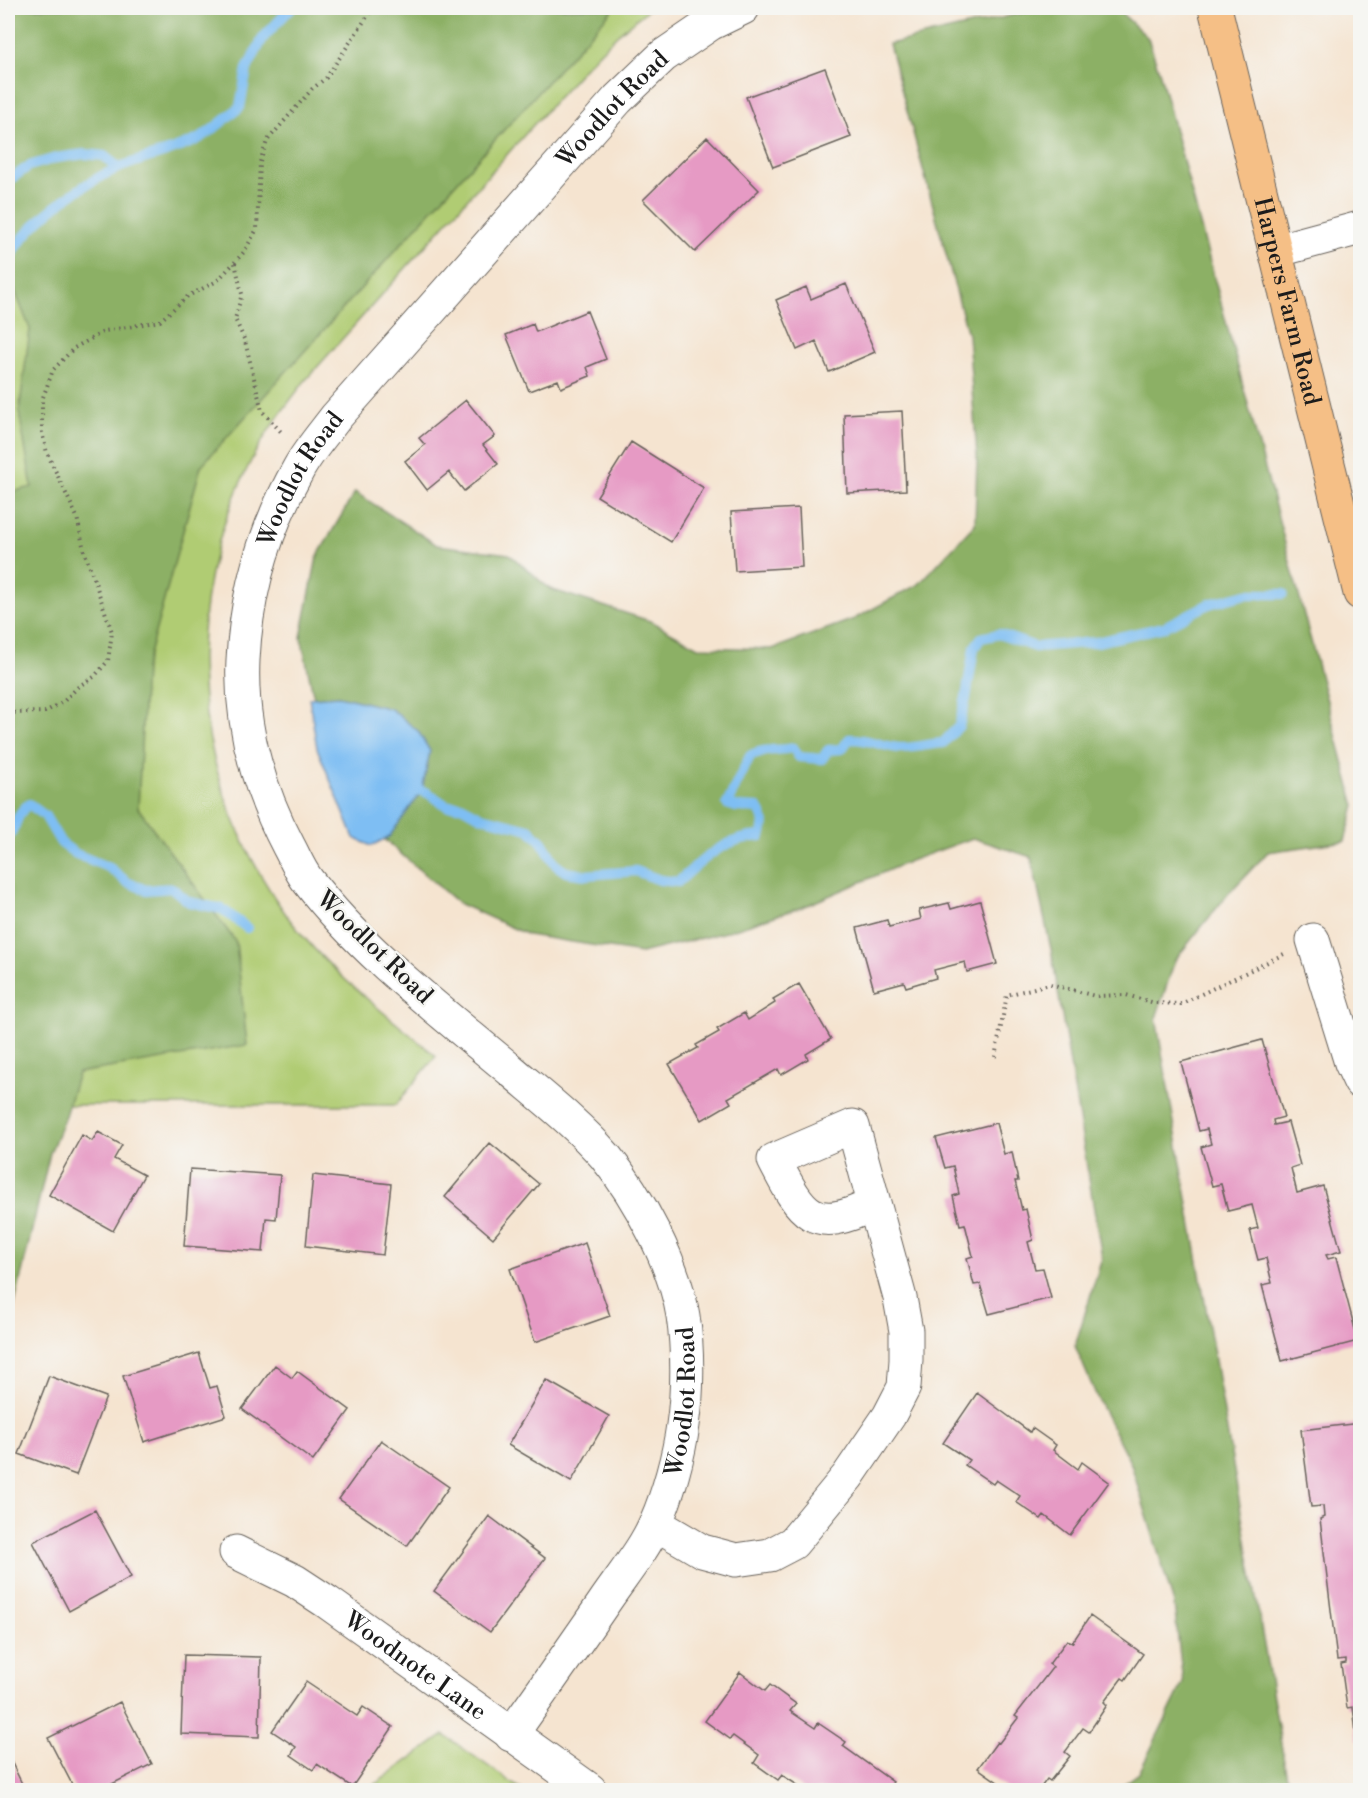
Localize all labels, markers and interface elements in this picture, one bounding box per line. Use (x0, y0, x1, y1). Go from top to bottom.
street label: Woodlot Road (550, 44, 676, 175)
street label: Harpers Farm Road (1246, 194, 1327, 409)
street label: Woodlot Road (251, 406, 351, 551)
street label: Woodlot Road (309, 884, 439, 1011)
street label: Woodlot Road (658, 1325, 703, 1481)
street label: Woodnote Lane (337, 1604, 492, 1727)

